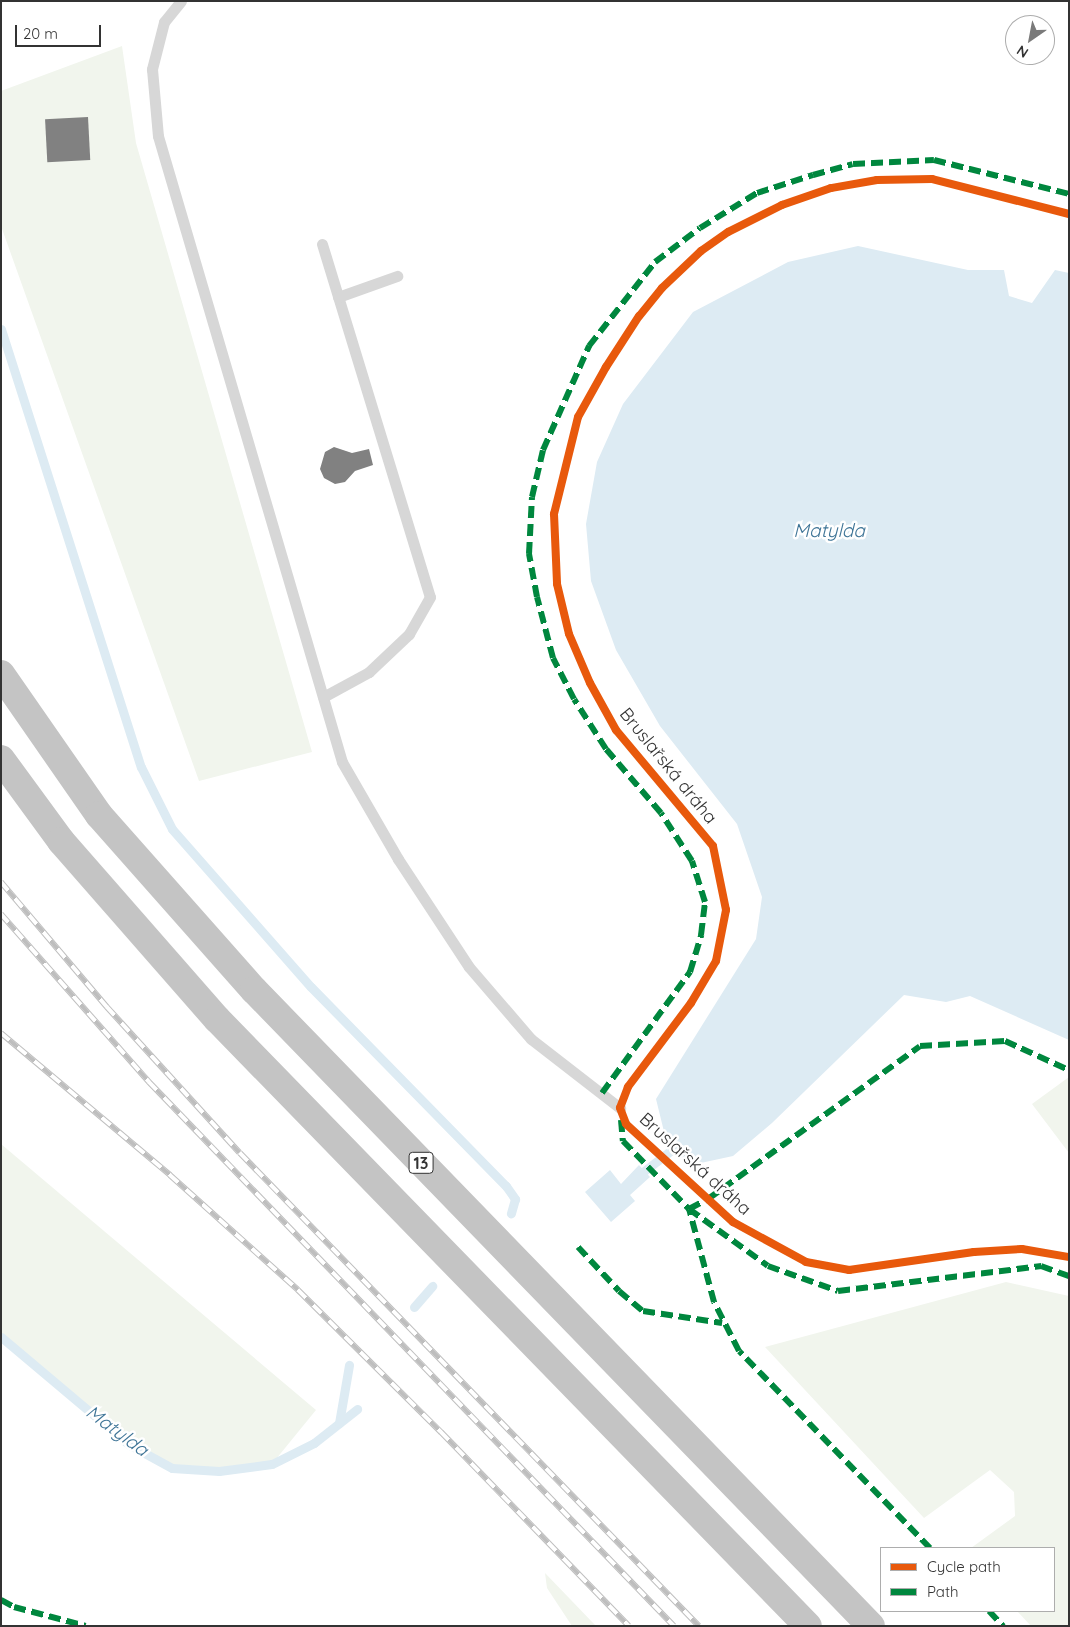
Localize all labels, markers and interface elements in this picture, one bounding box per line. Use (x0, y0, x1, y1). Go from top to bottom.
scale bar (18, 15, 104, 47)
north arrow (1005, 15, 1055, 65)
text: 20 m (23, 24, 58, 43)
text: N (1013, 41, 1032, 62)
water label: Matylda (793, 520, 865, 542)
street label: Bruslařská dráha (615, 704, 721, 828)
street label: Bruslařská dráha (635, 1108, 755, 1220)
road number: 13 (408, 1150, 434, 1176)
water label: Matylda (81, 1401, 153, 1461)
legend (880, 1547, 1055, 1612)
text: Cycle path (927, 1557, 1001, 1576)
text: Path (927, 1582, 959, 1601)

